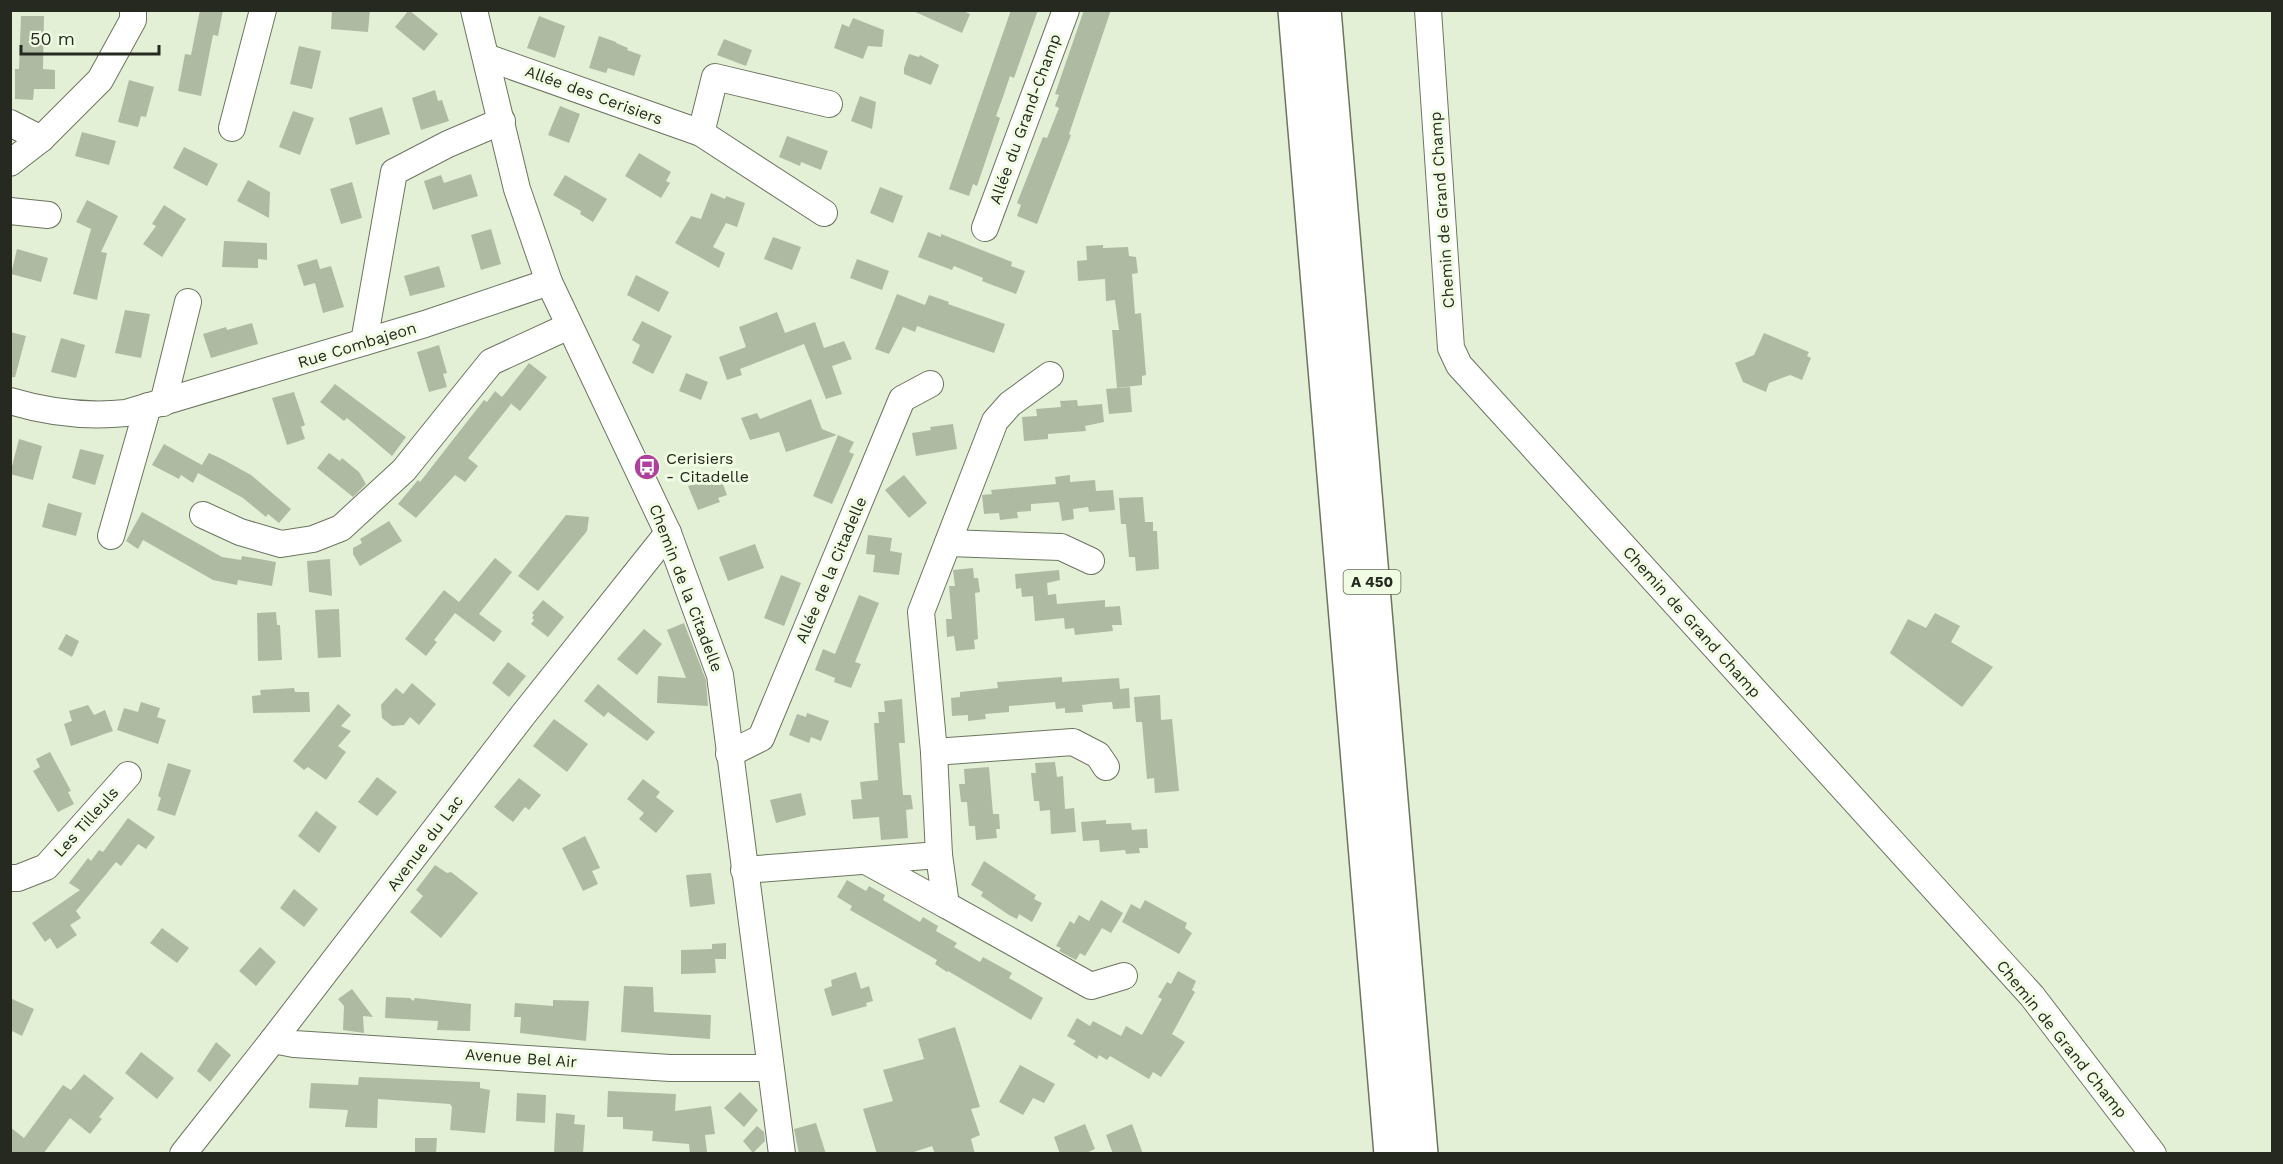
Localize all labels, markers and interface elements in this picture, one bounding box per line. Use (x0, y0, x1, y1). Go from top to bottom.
scale bar (21, 18, 159, 56)
text: 50 m (30, 28, 75, 49)
street label: Allée du Grand-Champ (985, 31, 1065, 207)
street label: Allée des Cerisiers (523, 61, 665, 129)
street label: Chemin de Grand Champ (1426, 111, 1458, 309)
street label: Rue Combajeon (295, 318, 419, 372)
place label: Cerisiers - Citadelle (666, 449, 749, 486)
bus stop icon: Cerisiers - Citadelle (632, 452, 662, 482)
street label: Allée de la Citadelle (792, 494, 870, 646)
street label: Chemin de la Citadelle (645, 501, 727, 675)
street label: Chemin de Grand Champ (1619, 542, 1765, 702)
road number: A 450 (1344, 570, 1400, 594)
street label: Les Tilleuls (50, 783, 122, 861)
street label: Avenue du Lac (383, 791, 467, 895)
street label: Chemin de Grand Champ (1993, 956, 2131, 1122)
street label: Avenue Bel Air (464, 1045, 578, 1071)

